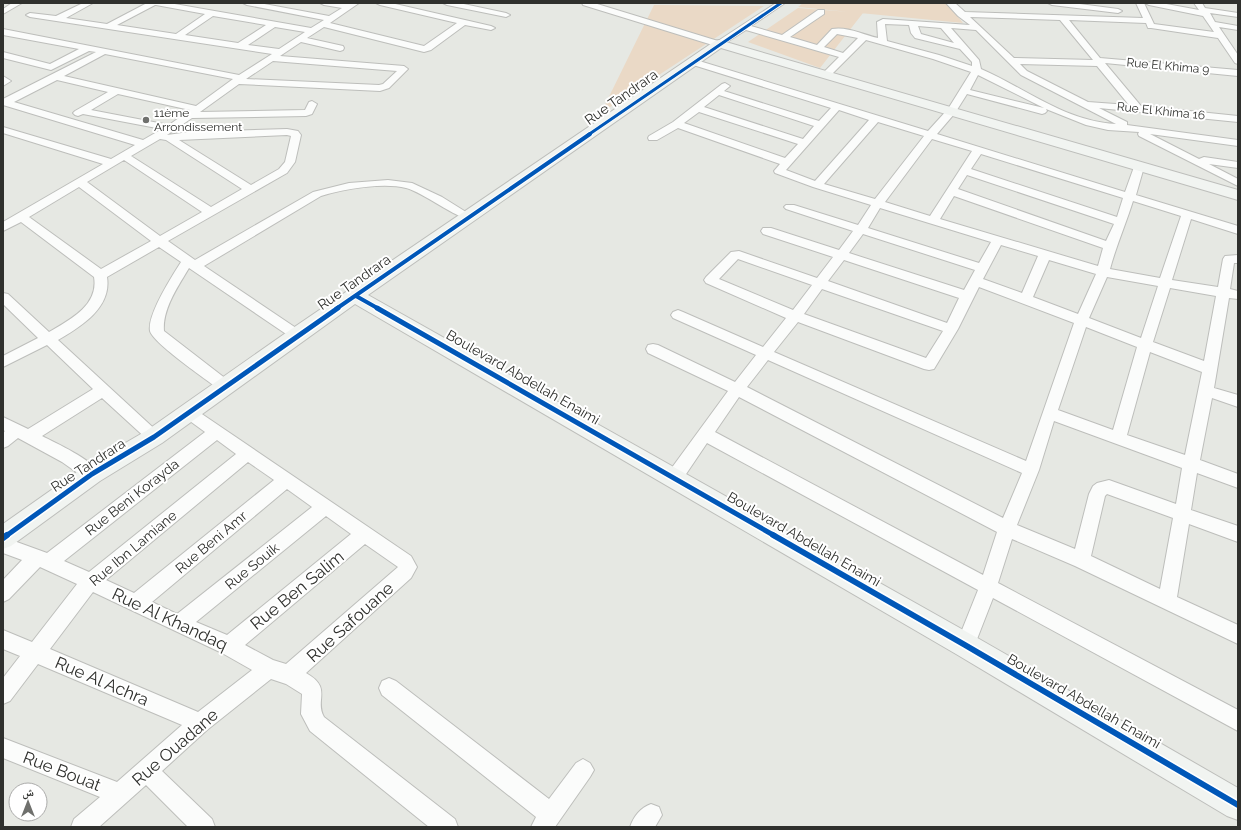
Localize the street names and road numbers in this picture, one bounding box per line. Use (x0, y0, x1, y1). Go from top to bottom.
street label: Rue El Khima 9 (1126, 55, 1210, 77)
street label: Rue Tandrara (581, 66, 661, 128)
street label: Rue El Khima 16 (1116, 99, 1206, 123)
street label: Rue Tandrara (314, 251, 394, 313)
street label: Boulevard Abdellah Enaimi (443, 326, 603, 428)
street label: Rue Tandrara (48, 435, 128, 495)
street label: Rue Beni Korayda (82, 455, 182, 539)
street label: Boulevard Abdellah Enaimi (724, 488, 884, 590)
street label: Rue Ibn Lamiane (86, 507, 180, 589)
street label: Rue Beni Amr (172, 507, 250, 577)
street label: Rue Souik (222, 539, 283, 593)
street label: Rue Ben Salim (246, 546, 348, 634)
street label: Rue Safouane (303, 578, 397, 666)
street label: Rue Al Khandaq (109, 583, 231, 655)
street label: Boulevard Abdellah Enaimi (1004, 650, 1164, 752)
street label: Rue Al Achra (52, 652, 152, 710)
street label: Rue Ouadane (128, 704, 222, 790)
street label: Rue Bouat (20, 747, 104, 795)

